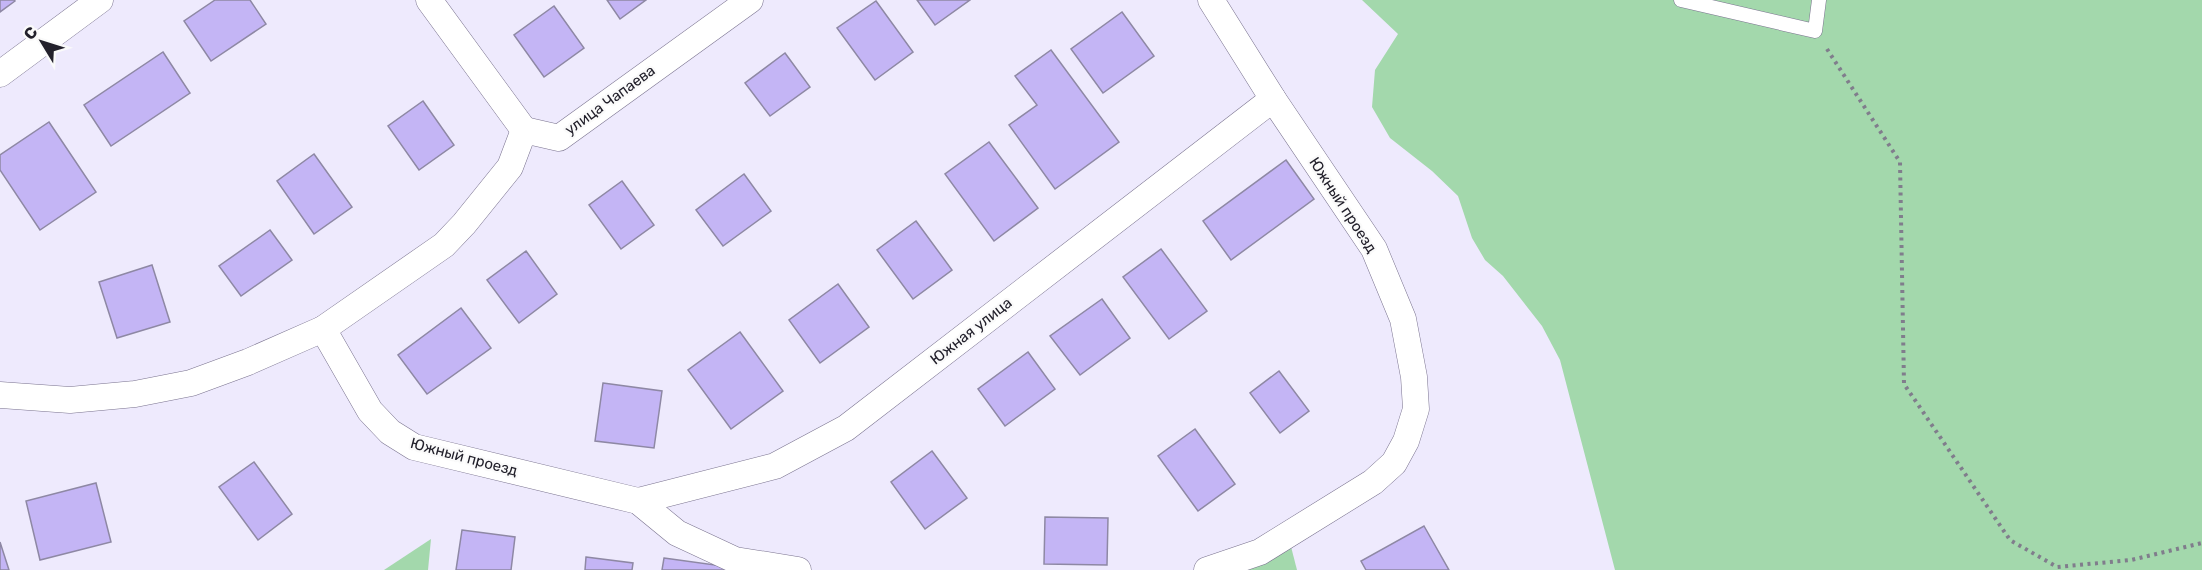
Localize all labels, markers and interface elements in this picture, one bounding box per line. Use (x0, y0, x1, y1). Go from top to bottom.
north arrow (12, 12, 72, 72)
text: С (20, 23, 42, 43)
street label: улица Чапаева (561, 61, 659, 139)
street label: Южный проезд (1305, 154, 1381, 256)
street label: Южная улица (927, 294, 1015, 368)
street label: Южный проезд (408, 434, 520, 480)

